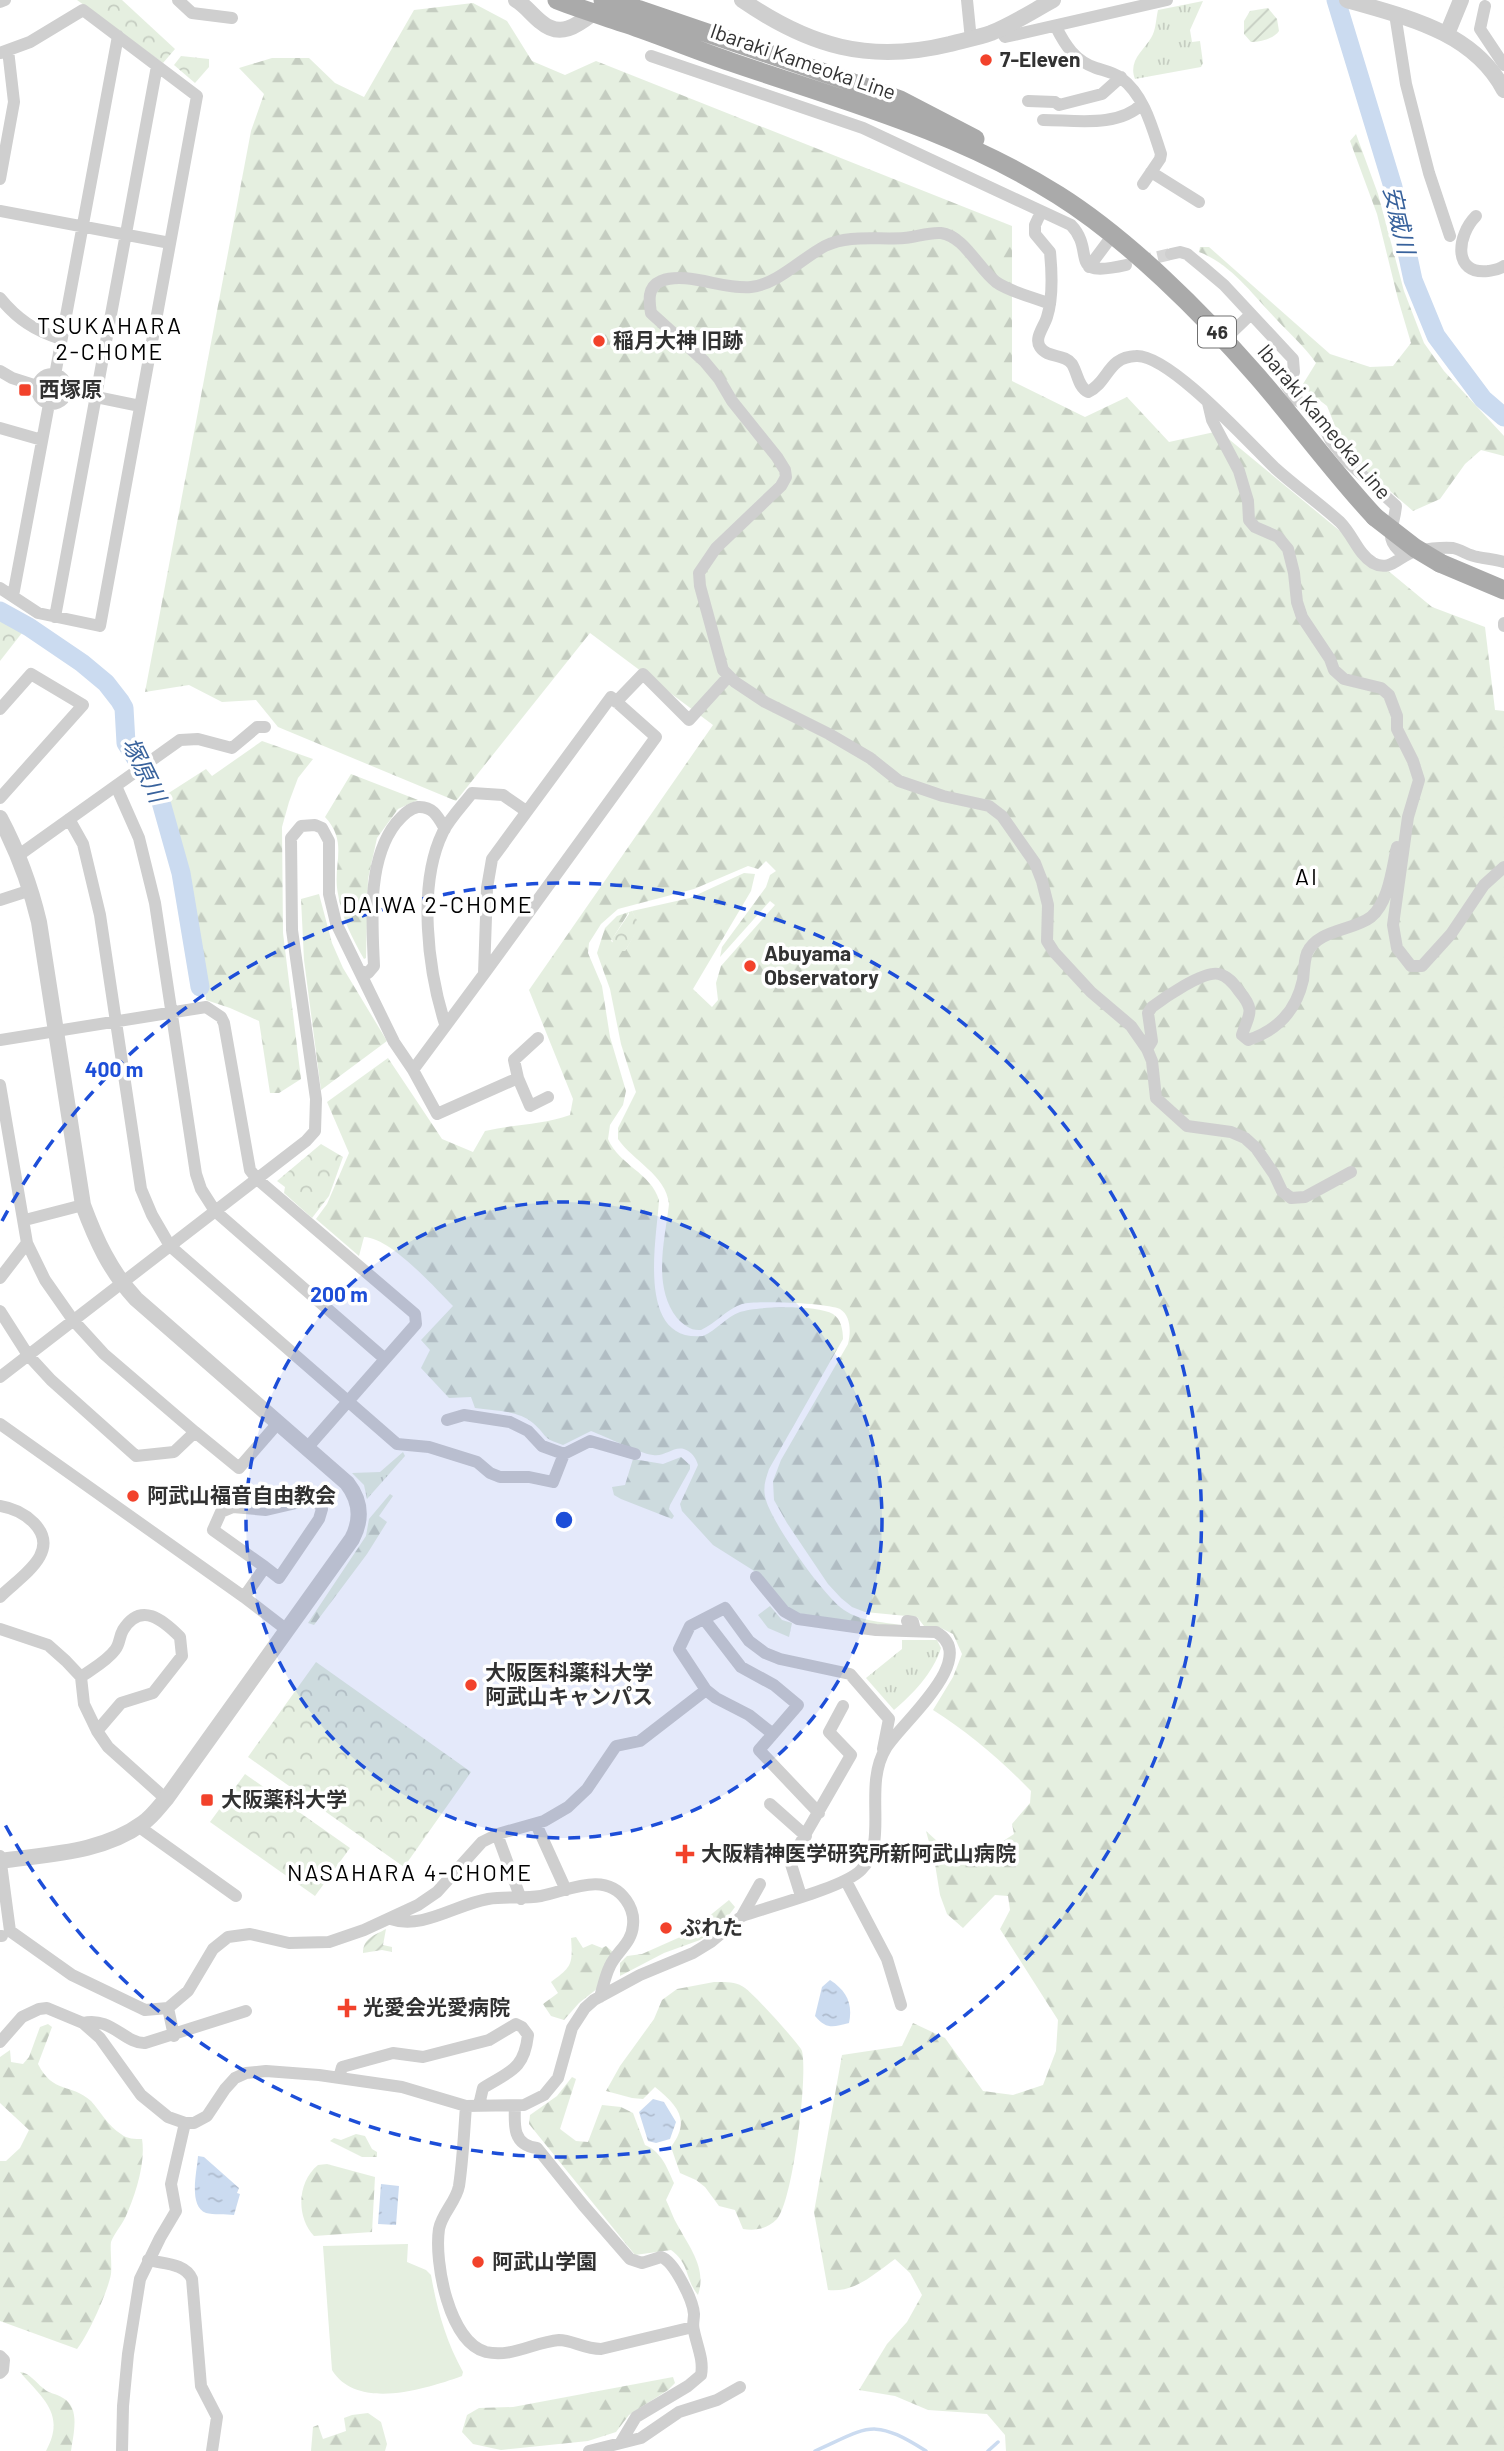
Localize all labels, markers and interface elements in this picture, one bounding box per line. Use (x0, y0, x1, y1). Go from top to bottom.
street label: Ibaraki Kameoka Line (708, 17, 899, 104)
place label: 7-Eleven (1000, 46, 1080, 71)
marker: 7-Eleven (978, 52, 994, 68)
water label: 安威川 (1379, 183, 1422, 259)
district label: TSUKAHARA 2-CHOME (37, 311, 183, 365)
road number: 46 (1198, 316, 1236, 348)
place label: 稲月大神 旧跡 (613, 327, 743, 352)
marker: 稲月大神 旧跡 (591, 333, 607, 349)
street label: Ibaraki Kameoka Line (1253, 339, 1397, 504)
place label: 西塚原 (39, 376, 102, 401)
marker: 西塚原 (17, 382, 33, 398)
water label: 塚原川 (117, 732, 174, 809)
district label: AI (1295, 862, 1319, 890)
district label: DAIWA 2-CHOME (342, 890, 534, 918)
place label: Abuyama Observatory (764, 940, 879, 989)
marker: Abuyama Observatory (742, 958, 758, 974)
text: 400 m (85, 1056, 143, 1081)
text: 200 m (310, 1281, 368, 1306)
place label: 阿武山福音自由教会 (147, 1482, 336, 1507)
marker: 阿武山福音自由教会 (125, 1488, 141, 1504)
centre of rings (552, 1508, 576, 1532)
place label: 大阪医科薬科大学 阿武山キャンパス (485, 1659, 653, 1708)
marker: 大阪医科薬科大学 阿武山キャンパス (463, 1677, 479, 1693)
place label: 大阪薬科大学 (221, 1786, 347, 1811)
marker: 大阪薬科大学 (199, 1792, 215, 1808)
place label: 大阪精神医学研究所新阿武山病院 (701, 1840, 1016, 1865)
marker: 大阪精神医学研究所新阿武山病院 (675, 1844, 695, 1864)
district label: NASAHARA 4-CHOME (287, 1858, 533, 1886)
place label: ぷれた (680, 1914, 743, 1939)
marker: ぷれた (658, 1920, 674, 1936)
place label: 光愛会光愛病院 (363, 1994, 510, 2019)
marker: 光愛会光愛病院 (337, 1998, 357, 2018)
place label: 阿武山学園 (492, 2248, 597, 2273)
marker: 阿武山学園 (470, 2254, 486, 2270)

